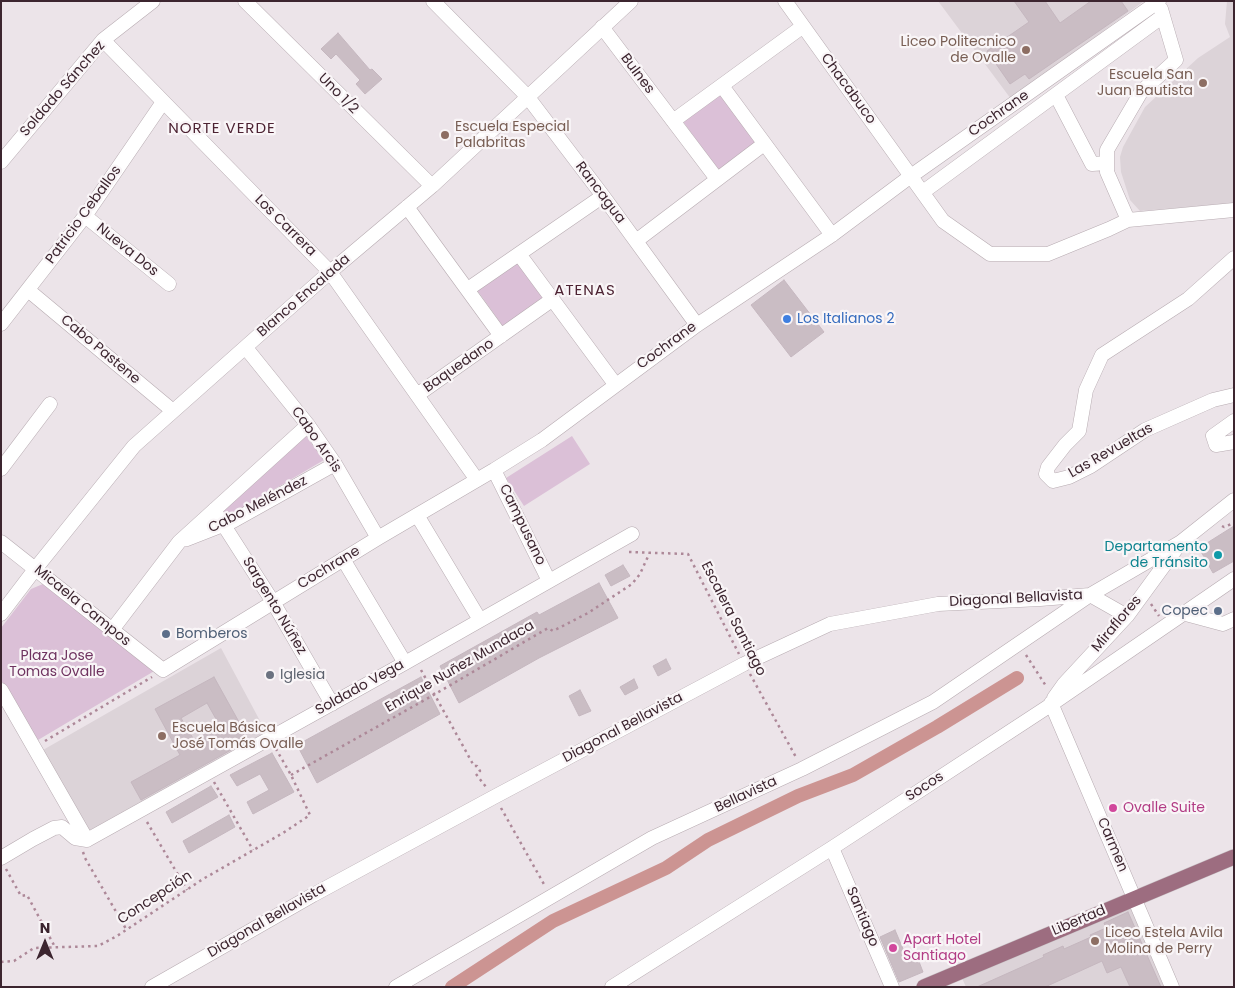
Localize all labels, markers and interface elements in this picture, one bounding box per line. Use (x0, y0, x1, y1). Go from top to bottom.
place label: Liceo Politecnico de Ovalle (901, 34, 1016, 66)
street label: Soldado Sánchez (17, 38, 109, 140)
marker: Liceo Politecnico de Ovalle (1020, 44, 1032, 56)
street label: Chacabuco (817, 50, 879, 128)
street label: Bulnes (616, 51, 658, 97)
place label: Escuela San Juan Bautista (1097, 67, 1193, 100)
street label: Uno 1/2 (314, 70, 362, 118)
marker: Escuela San Juan Bautista (1197, 77, 1209, 89)
street label: Cochrane (966, 87, 1032, 141)
place label: Escuela Especial Palabritas (455, 119, 570, 152)
district label: NORTE VERDE (167, 120, 277, 138)
marker: Escuela Especial Palabritas (439, 129, 451, 141)
street label: Rancagua (571, 159, 629, 227)
street label: Patricio Ceballos (43, 163, 125, 267)
street label: Los Carrera (251, 192, 319, 260)
street label: Nueva Dos (93, 220, 161, 280)
street label: Blanco Encalada (254, 251, 354, 341)
district label: ATENAS (554, 282, 616, 300)
place label: Los Italianos 2 (797, 311, 894, 327)
street label: Cabo Pastene (57, 312, 143, 388)
marker: Los Italianos 2 (781, 313, 793, 325)
street label: Cochrane (634, 319, 700, 373)
street label: Baquedano (421, 336, 497, 396)
street label: Cabo Arcis (287, 404, 345, 476)
street label: Las Revueltas (1066, 420, 1156, 482)
street label: Cabo Meléndez (206, 473, 310, 537)
street label: Campusano (495, 482, 549, 568)
place label: Departamento de Tránsito (1105, 539, 1208, 572)
street label: Cochrane (295, 543, 363, 593)
marker: Departamento de Tránsito (1212, 549, 1224, 561)
street label: Sargento Núñez (238, 554, 310, 658)
street label: Escalera Santiago (697, 559, 769, 679)
street label: Micaela Campos (30, 562, 134, 650)
street label: Diagonal Bellavista (949, 587, 1083, 611)
street label: Miraflores (1089, 592, 1145, 656)
place label: Copec (1162, 603, 1208, 619)
marker: Copec (1212, 605, 1224, 617)
street label: Enrique Nuñez Mundaca (383, 617, 537, 717)
place label: Bomberos (176, 626, 248, 642)
marker: Bomberos (160, 628, 172, 640)
park label: Plaza Jose Tomas Ovalle (9, 648, 105, 680)
street label: Soldado Vega (313, 657, 407, 719)
place label: Iglesia (280, 667, 325, 683)
marker: Iglesia (264, 669, 276, 681)
street label: Diagonal Bellavista (560, 689, 686, 767)
place label: Escuela Básica José Tomás Ovalle (172, 720, 303, 752)
marker: Escuela Básica José Tomás Ovalle (156, 730, 168, 742)
street label: Socos (903, 769, 947, 805)
street label: Bellavista (712, 773, 780, 817)
place label: Ovalle Suite (1123, 800, 1205, 816)
marker: Ovalle Suite (1107, 802, 1119, 814)
street label: Carmen (1093, 815, 1131, 875)
street label: Concepción (115, 868, 195, 928)
street label: Diagonal Bellavista (205, 880, 329, 962)
street label: Santiago (842, 885, 882, 949)
street label: Libertad (1050, 902, 1108, 940)
north arrow (20, 918, 70, 968)
text: N (40, 918, 50, 938)
place label: Liceo Estela Avila Molina de Perry (1105, 925, 1223, 958)
place label: Apart Hotel Santiago (903, 932, 981, 964)
marker: Liceo Estela Avila Molina de Perry (1089, 935, 1101, 947)
marker: Apart Hotel Santiago (887, 942, 899, 954)

